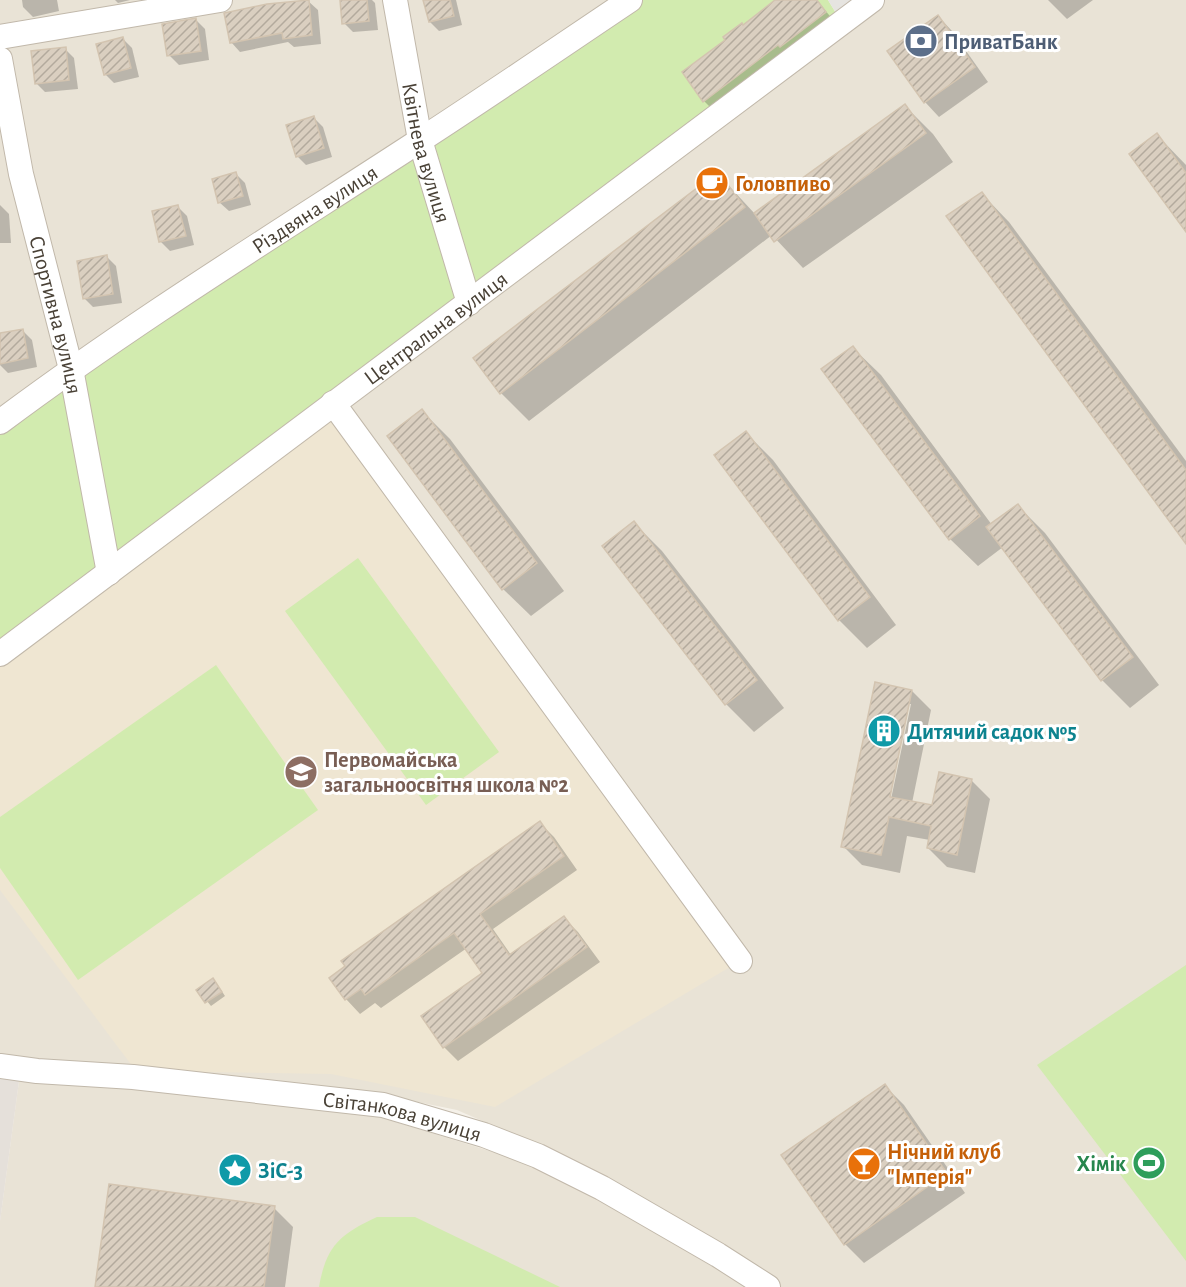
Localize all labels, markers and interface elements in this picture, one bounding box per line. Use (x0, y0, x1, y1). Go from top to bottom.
bank icon: ПриватБанк (903, 23, 939, 59)
place label: ПриватБанк (944, 31, 1058, 53)
street label: Квітнева вулиця (398, 81, 454, 226)
street label: Різдвяна вулиця (248, 161, 382, 258)
cafe icon: Головпиво (694, 165, 730, 201)
place label: Головпиво (735, 173, 831, 195)
street label: Спортивна вулиця (25, 233, 85, 396)
street label: Центральна вулиця (360, 268, 512, 389)
building icon: Дитячий садок №5 (866, 713, 902, 749)
place label: Дитячий садок №5 (907, 721, 1077, 743)
place label: Первомайська загальноосвітня школа №2 (324, 749, 569, 796)
school or university icon: Первомайська загальноосвітня школа №2 (283, 754, 319, 790)
street label: Світанкова вулиця (321, 1088, 484, 1146)
place label: Нічний клуб "Імперія" (887, 1141, 1001, 1188)
sports icon: Хімік (1131, 1145, 1167, 1181)
bar icon: Нічний клуб "Імперія" (846, 1146, 882, 1182)
place icon: ЗіС-3 (217, 1152, 253, 1188)
place label: Хімік (1077, 1153, 1126, 1175)
place label: ЗіС-3 (258, 1160, 303, 1182)

